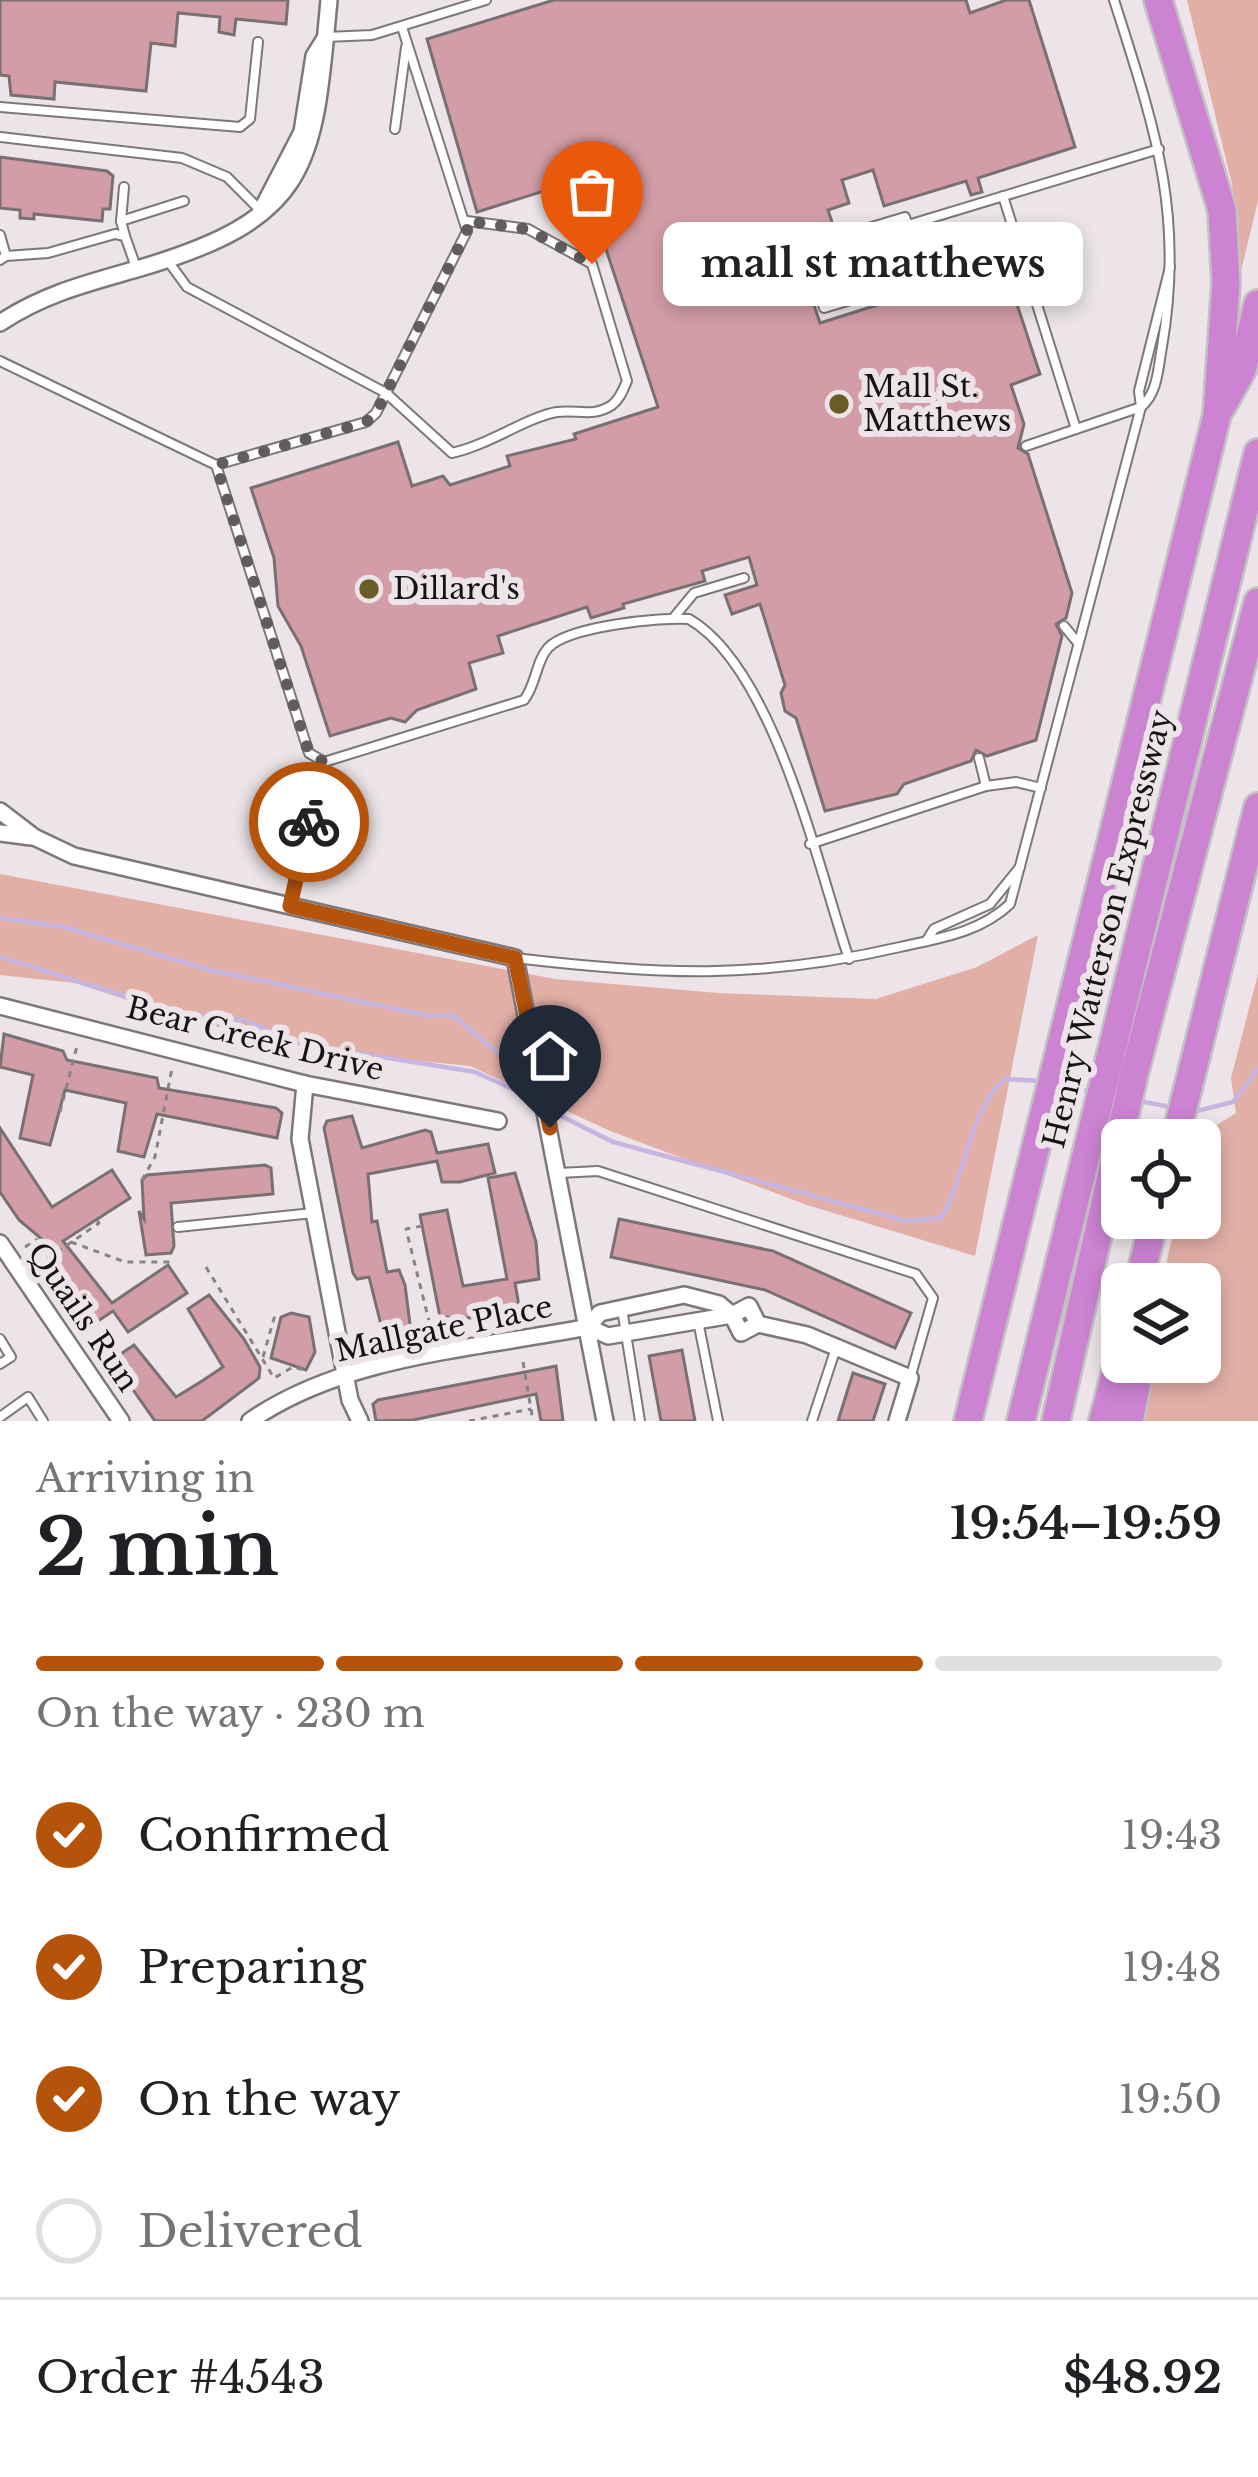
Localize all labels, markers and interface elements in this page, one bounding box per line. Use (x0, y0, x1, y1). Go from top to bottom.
pin (541, 141, 643, 264)
icon: bag (559, 159, 625, 225)
callout: mall st matthews (664, 222, 1084, 306)
text: mall st matthews (701, 239, 1045, 288)
place label: Mall St. Matthews (863, 368, 1011, 439)
marker: Mall St. Matthews (826, 391, 852, 417)
place label: Dillard's (393, 570, 520, 607)
marker: Dillard's (356, 576, 382, 602)
street label: Henry Watterson Expressway (1035, 706, 1180, 1152)
courier (249, 762, 369, 882)
icon: bike (276, 789, 342, 855)
street label: Bear Creek Drive (123, 989, 388, 1088)
pin (499, 1005, 601, 1128)
icon: home (517, 1023, 583, 1089)
map controls (1101, 1119, 1221, 1383)
button: locate (1101, 1119, 1221, 1239)
street label: Quails Run (20, 1235, 147, 1398)
button: layers (1101, 1263, 1221, 1383)
street label: Mallgate Place (332, 1287, 556, 1370)
text: Arriving in (36, 1454, 255, 1503)
text: 19:54–19:59 (950, 1495, 1222, 1551)
text: 2 min (36, 1499, 279, 1596)
text: On the way · 230 m (36, 1689, 425, 1738)
icon: check (36, 1802, 102, 1868)
text: Confirmed (138, 1807, 390, 1863)
text: 19:43 (1122, 1811, 1222, 1860)
icon: check (36, 1934, 102, 2000)
text: Preparing (138, 1939, 366, 1995)
text: 19:48 (1122, 1943, 1222, 1992)
icon: check (36, 2066, 102, 2132)
text: On the way (138, 2071, 401, 2127)
text: 19:50 (1118, 2075, 1222, 2124)
text: Delivered (138, 2203, 363, 2259)
text: Order #4543 (36, 2349, 325, 2405)
text: $48.92 (1063, 2349, 1222, 2405)

